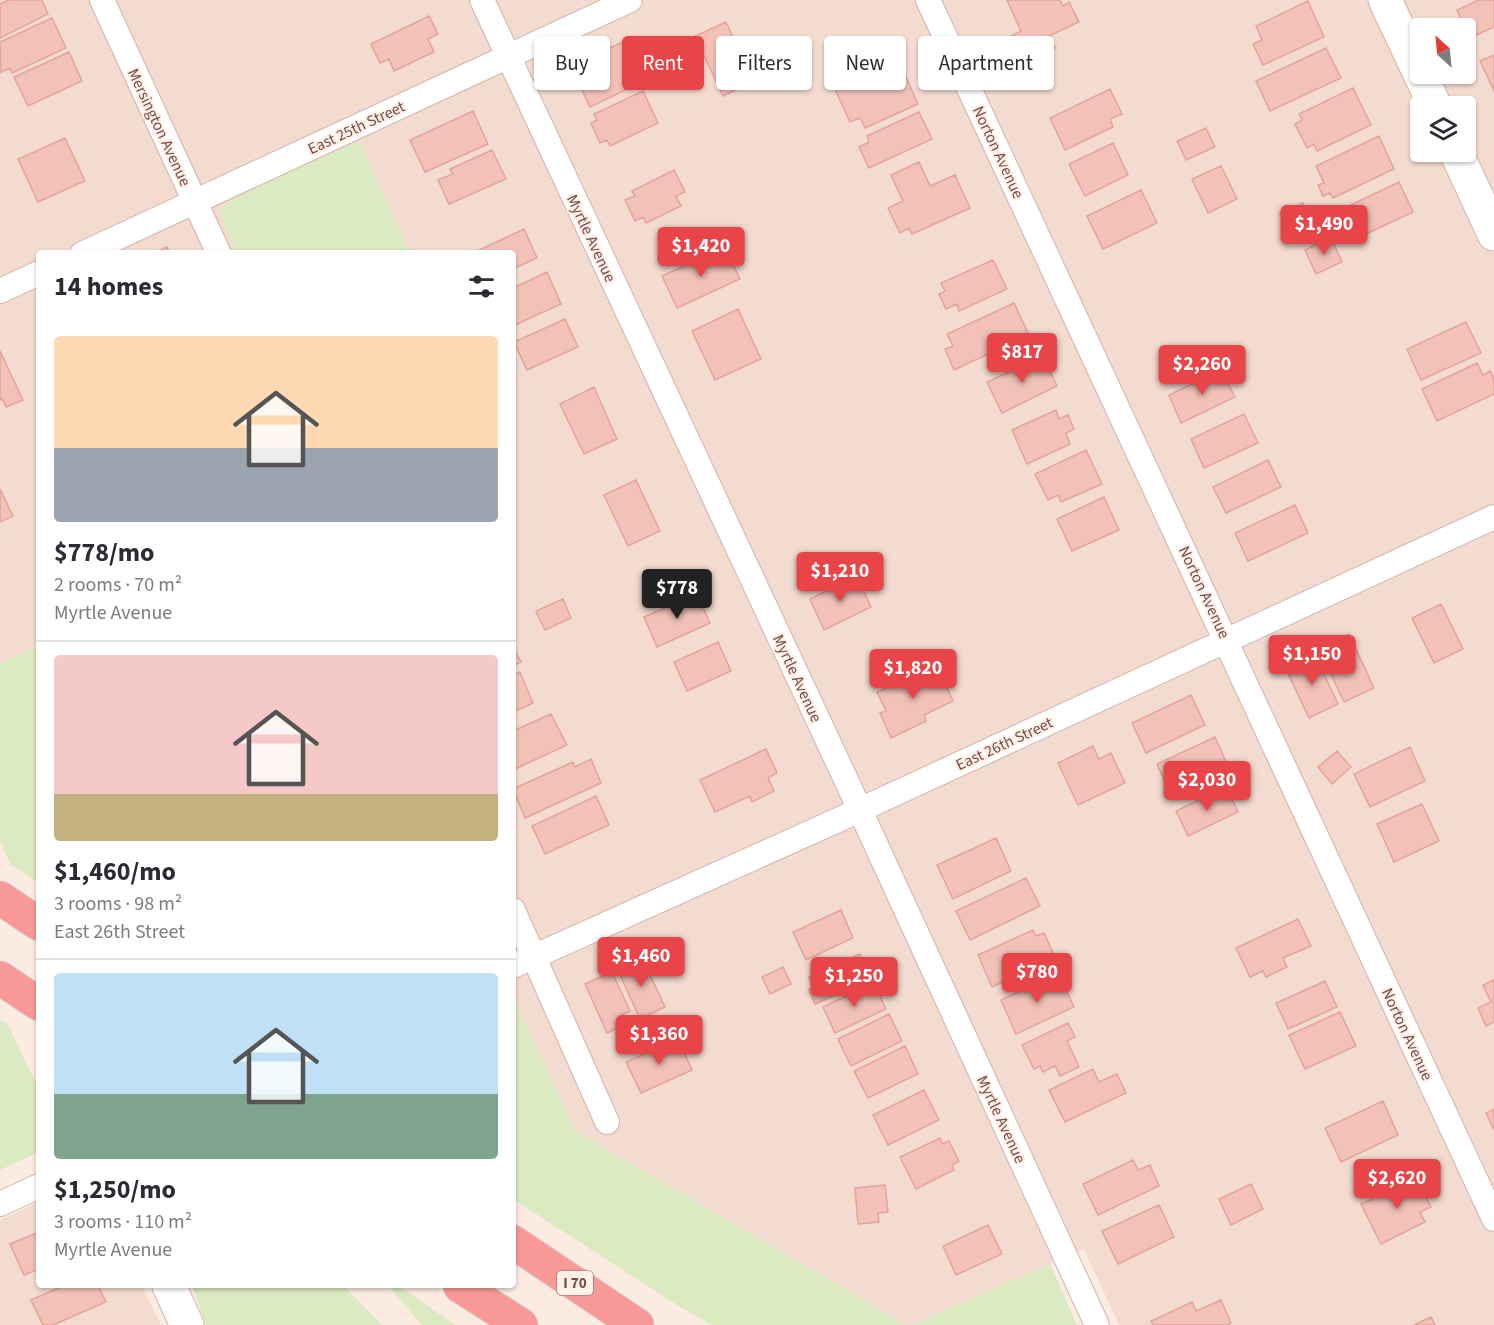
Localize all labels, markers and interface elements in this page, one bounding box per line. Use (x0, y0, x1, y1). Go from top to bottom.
north arrow (1410, 18, 1476, 84)
map controls (1410, 18, 1476, 162)
chip: Buy (534, 36, 610, 90)
chip: Rent (622, 36, 704, 90)
chip: Filters (716, 36, 812, 90)
chip: New (824, 36, 906, 90)
chip: Apartment (918, 36, 1054, 90)
street label: Mersington Avenue (122, 65, 196, 190)
street label: East 25th Street (304, 96, 409, 160)
button: layers (1410, 96, 1476, 162)
street label: Norton Avenue (967, 103, 1029, 202)
street label: Myrtle Avenue (561, 191, 621, 286)
pin: $1,490 (1275, 205, 1373, 256)
text: $1,490 (1295, 210, 1353, 238)
pin: $1,420 (652, 227, 750, 278)
text: $1,420 (672, 232, 730, 260)
text: 14 homes (54, 268, 163, 305)
icon: filters (465, 270, 498, 303)
pin: $817 (986, 333, 1058, 384)
text: $817 (1001, 338, 1043, 366)
pin: $2,260 (1153, 345, 1251, 396)
text: $2,260 (1173, 350, 1231, 378)
icon: home (222, 375, 330, 483)
text: $778/mo (54, 534, 154, 571)
street label: Norton Avenue (1173, 543, 1235, 642)
pin: $1,210 (791, 552, 889, 603)
text: $1,210 (811, 557, 869, 585)
pin: $778 (641, 569, 713, 620)
text: 2 rooms · 70 m² (54, 571, 182, 599)
text: $778 (656, 574, 698, 602)
text: Myrtle Avenue (54, 599, 172, 627)
street label: Myrtle Avenue (767, 631, 827, 726)
pin: $1,150 (1263, 635, 1361, 686)
text: $1,150 (1283, 640, 1341, 668)
pin: $1,820 (864, 649, 962, 700)
text: $1,820 (884, 654, 942, 682)
icon: home (222, 694, 330, 802)
street label: East 26th Street (952, 712, 1057, 776)
pin: $2,030 (1158, 761, 1256, 812)
text: $2,030 (1178, 766, 1236, 794)
text: $1,460/mo (54, 853, 176, 890)
text: 3 rooms · 98 m² (54, 890, 182, 918)
text: East 26th Street (54, 918, 185, 946)
pin: $1,460 (592, 937, 690, 988)
text: $1,460 (612, 942, 670, 970)
pin: $780 (1001, 953, 1073, 1004)
pin: $1,250 (805, 957, 903, 1008)
text: $780 (1016, 958, 1058, 986)
text: $1,250 (825, 962, 883, 990)
street label: Norton Avenue (1376, 985, 1438, 1084)
icon: home (222, 1012, 330, 1120)
pin: $1,360 (610, 1015, 708, 1066)
text: $1,360 (630, 1020, 688, 1048)
street label: Myrtle Avenue (971, 1072, 1031, 1167)
pin: $2,620 (1348, 1159, 1446, 1210)
text: $2,620 (1368, 1164, 1426, 1192)
text: $1,250/mo (54, 1171, 176, 1208)
text: 3 rooms · 110 m² (54, 1208, 192, 1236)
text: Myrtle Avenue (54, 1236, 172, 1264)
road number: I 70 (557, 1271, 593, 1295)

